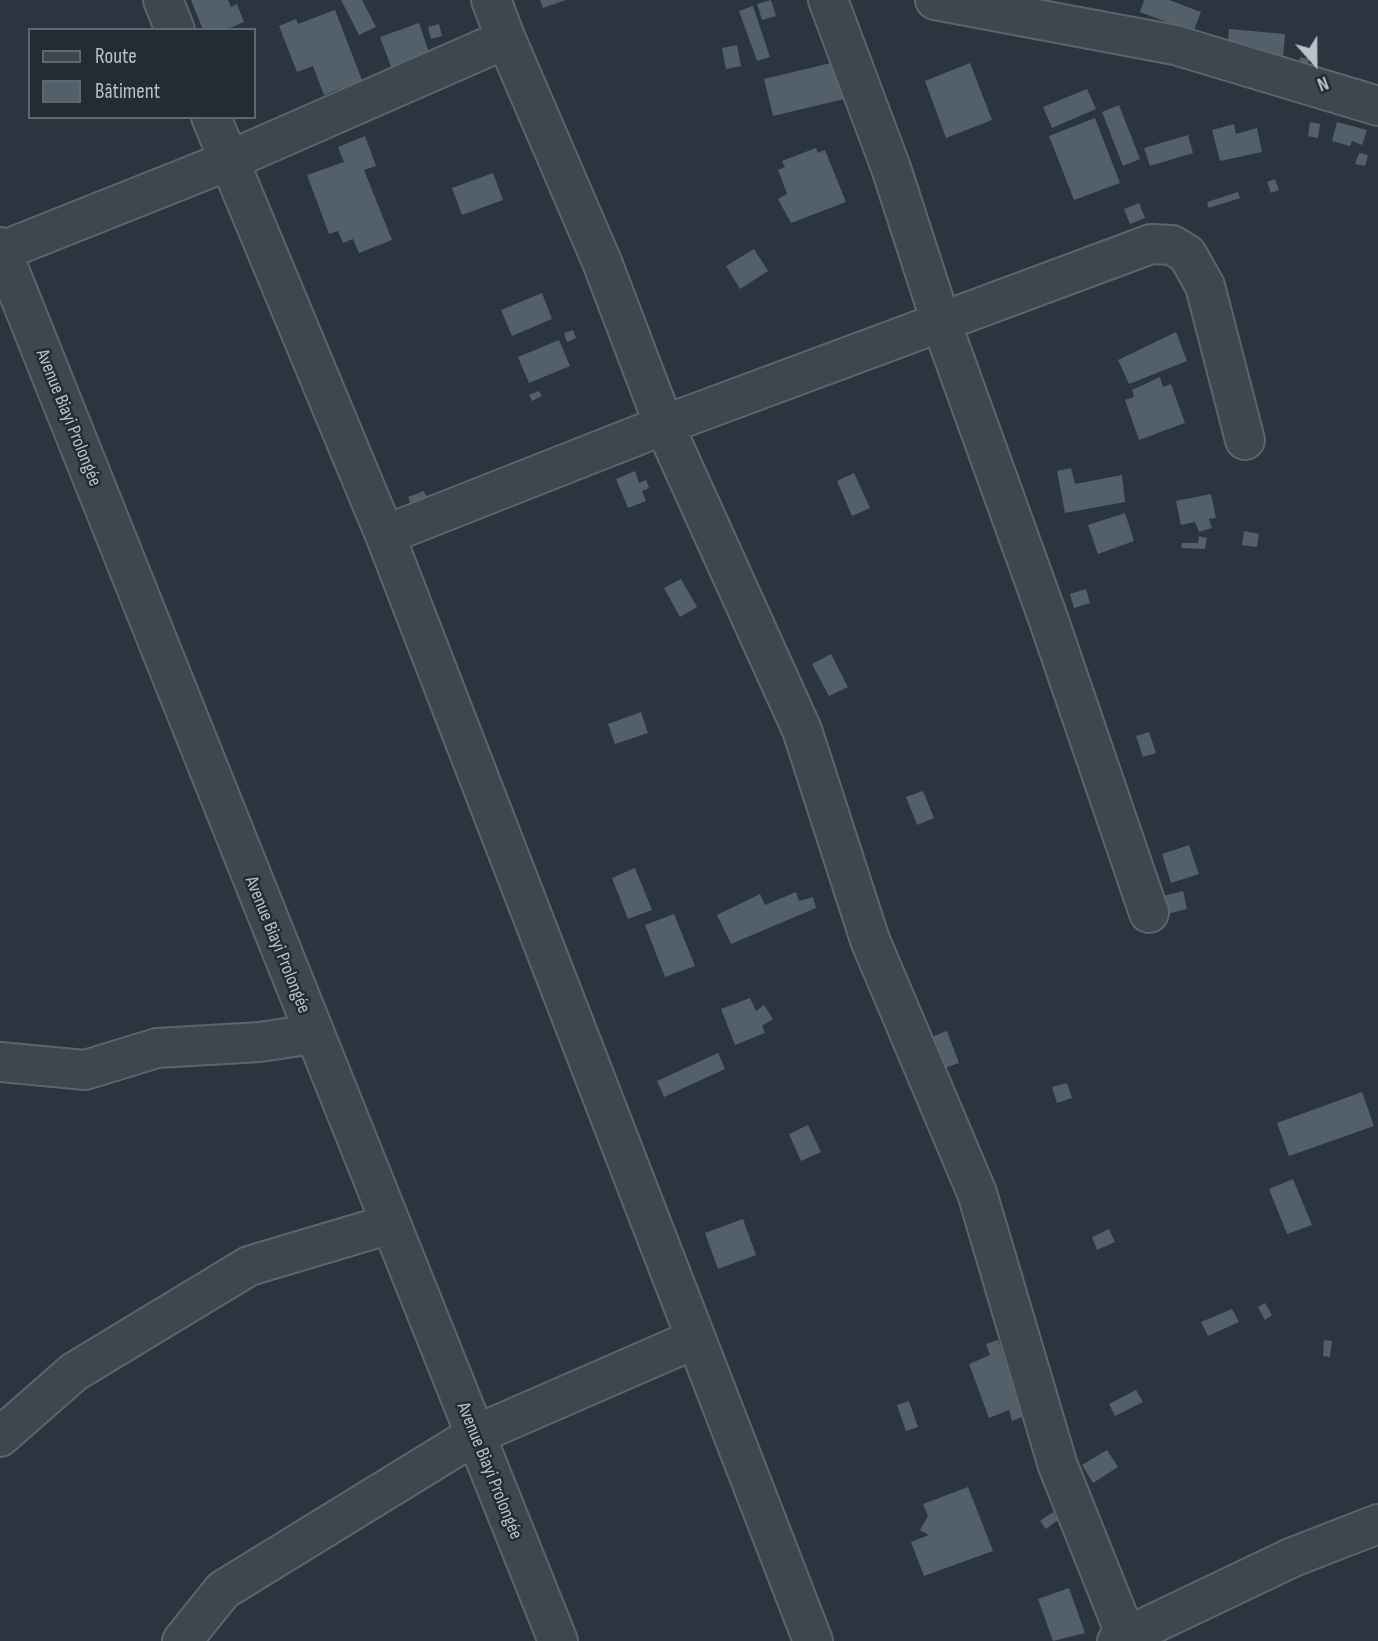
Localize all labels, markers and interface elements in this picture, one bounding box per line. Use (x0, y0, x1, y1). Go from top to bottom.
legend (28, 28, 256, 119)
north arrow (1280, 28, 1350, 98)
text: Route (95, 44, 137, 69)
text: N (1314, 71, 1332, 96)
text: Bâtiment (95, 79, 160, 104)
street label: Avenue Biayi Prolongée (30, 346, 106, 490)
street label: Avenue Biayi Prolongée (239, 873, 315, 1017)
street label: Avenue Biayi Prolongée (451, 1399, 527, 1543)

